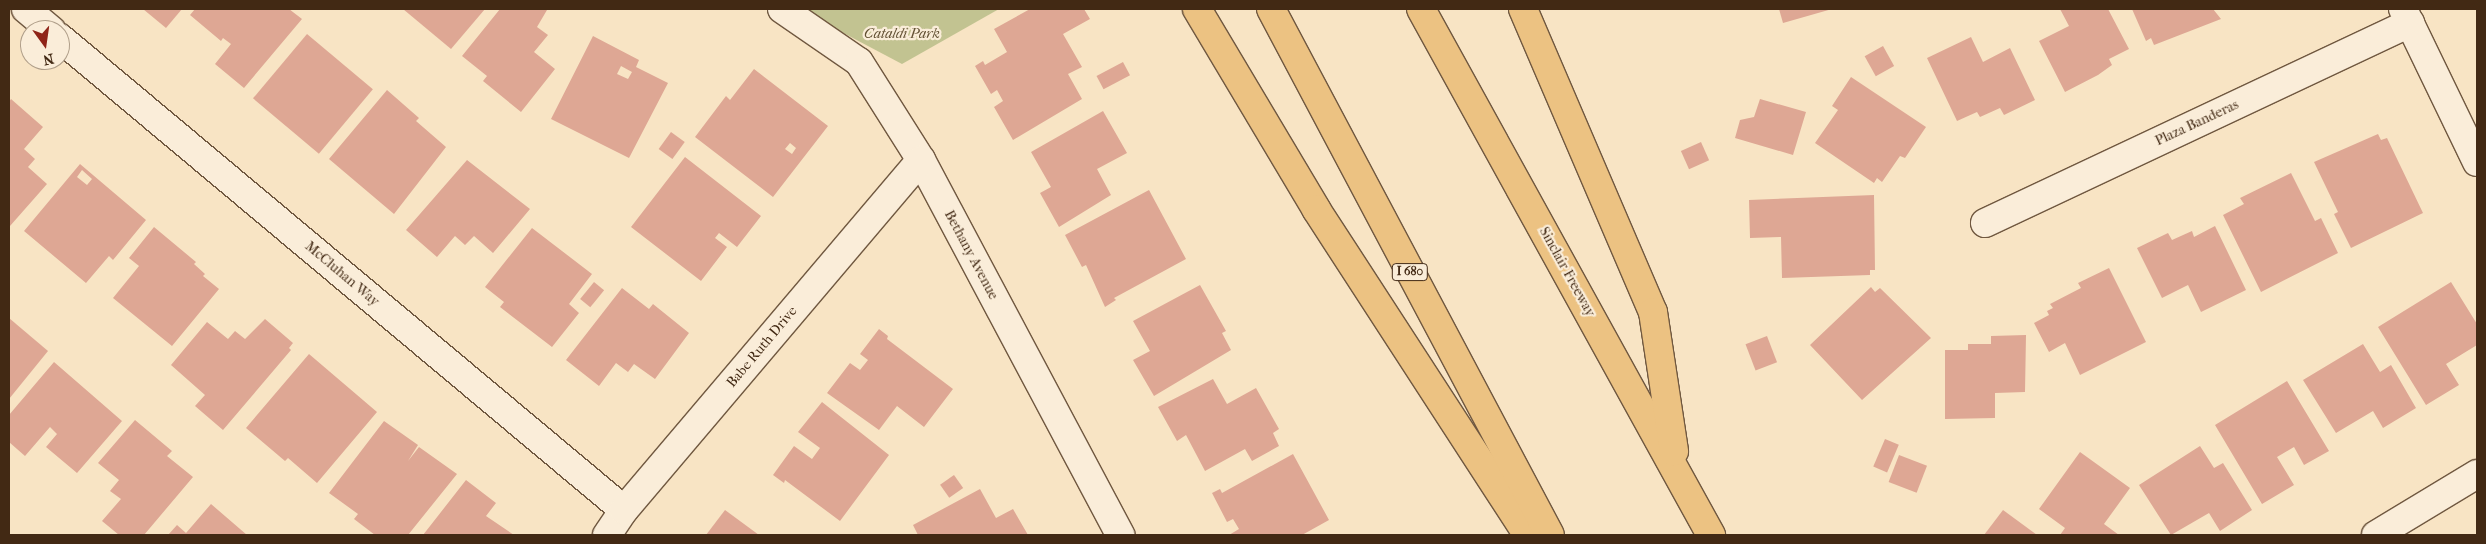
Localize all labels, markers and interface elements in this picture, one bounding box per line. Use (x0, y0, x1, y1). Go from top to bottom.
north arrow (20, 20, 70, 70)
park label: Cataldi Park (864, 26, 940, 42)
text: N (41, 50, 56, 69)
street label: Plaza Banderas (2153, 96, 2241, 150)
street label: Bethany Avenue (940, 207, 1002, 303)
street label: Sinclair Freeway (1535, 224, 1599, 320)
street label: McCluhan Way (301, 238, 383, 310)
road number: I 680 (1391, 262, 1429, 282)
street label: Babe Ruth Drive (723, 303, 801, 391)

